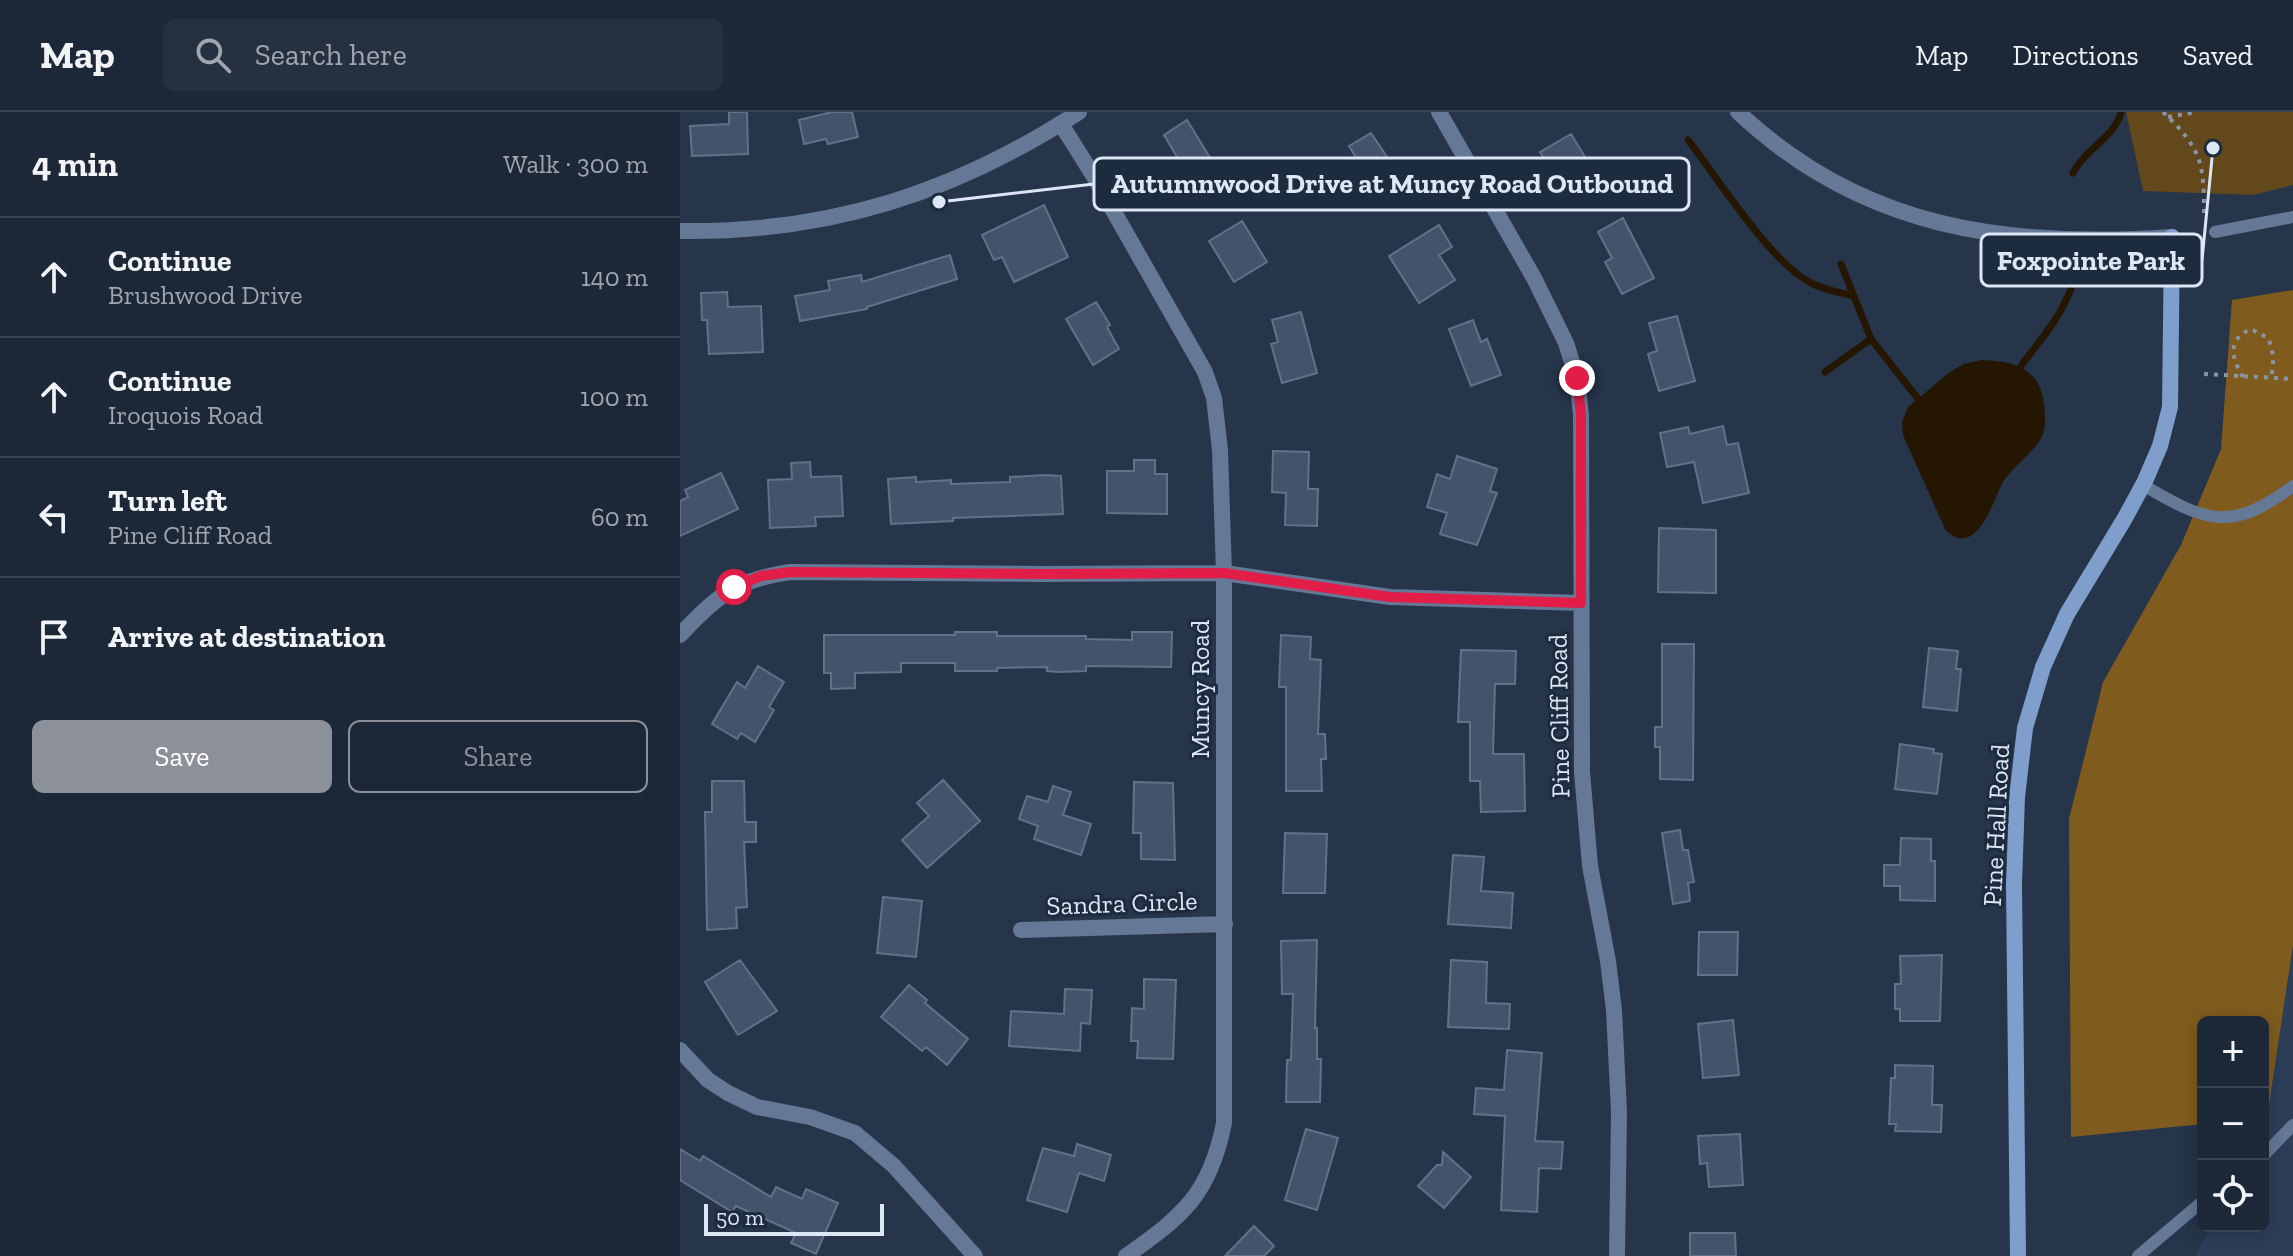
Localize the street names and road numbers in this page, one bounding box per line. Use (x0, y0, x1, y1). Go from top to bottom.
street label: Muncy Road (1184, 620, 1216, 758)
street label: Pine Cliff Road (1542, 634, 1576, 798)
street label: Pine Hall Road (1976, 743, 2016, 907)
street label: Sandra Circle (1046, 884, 1198, 922)

